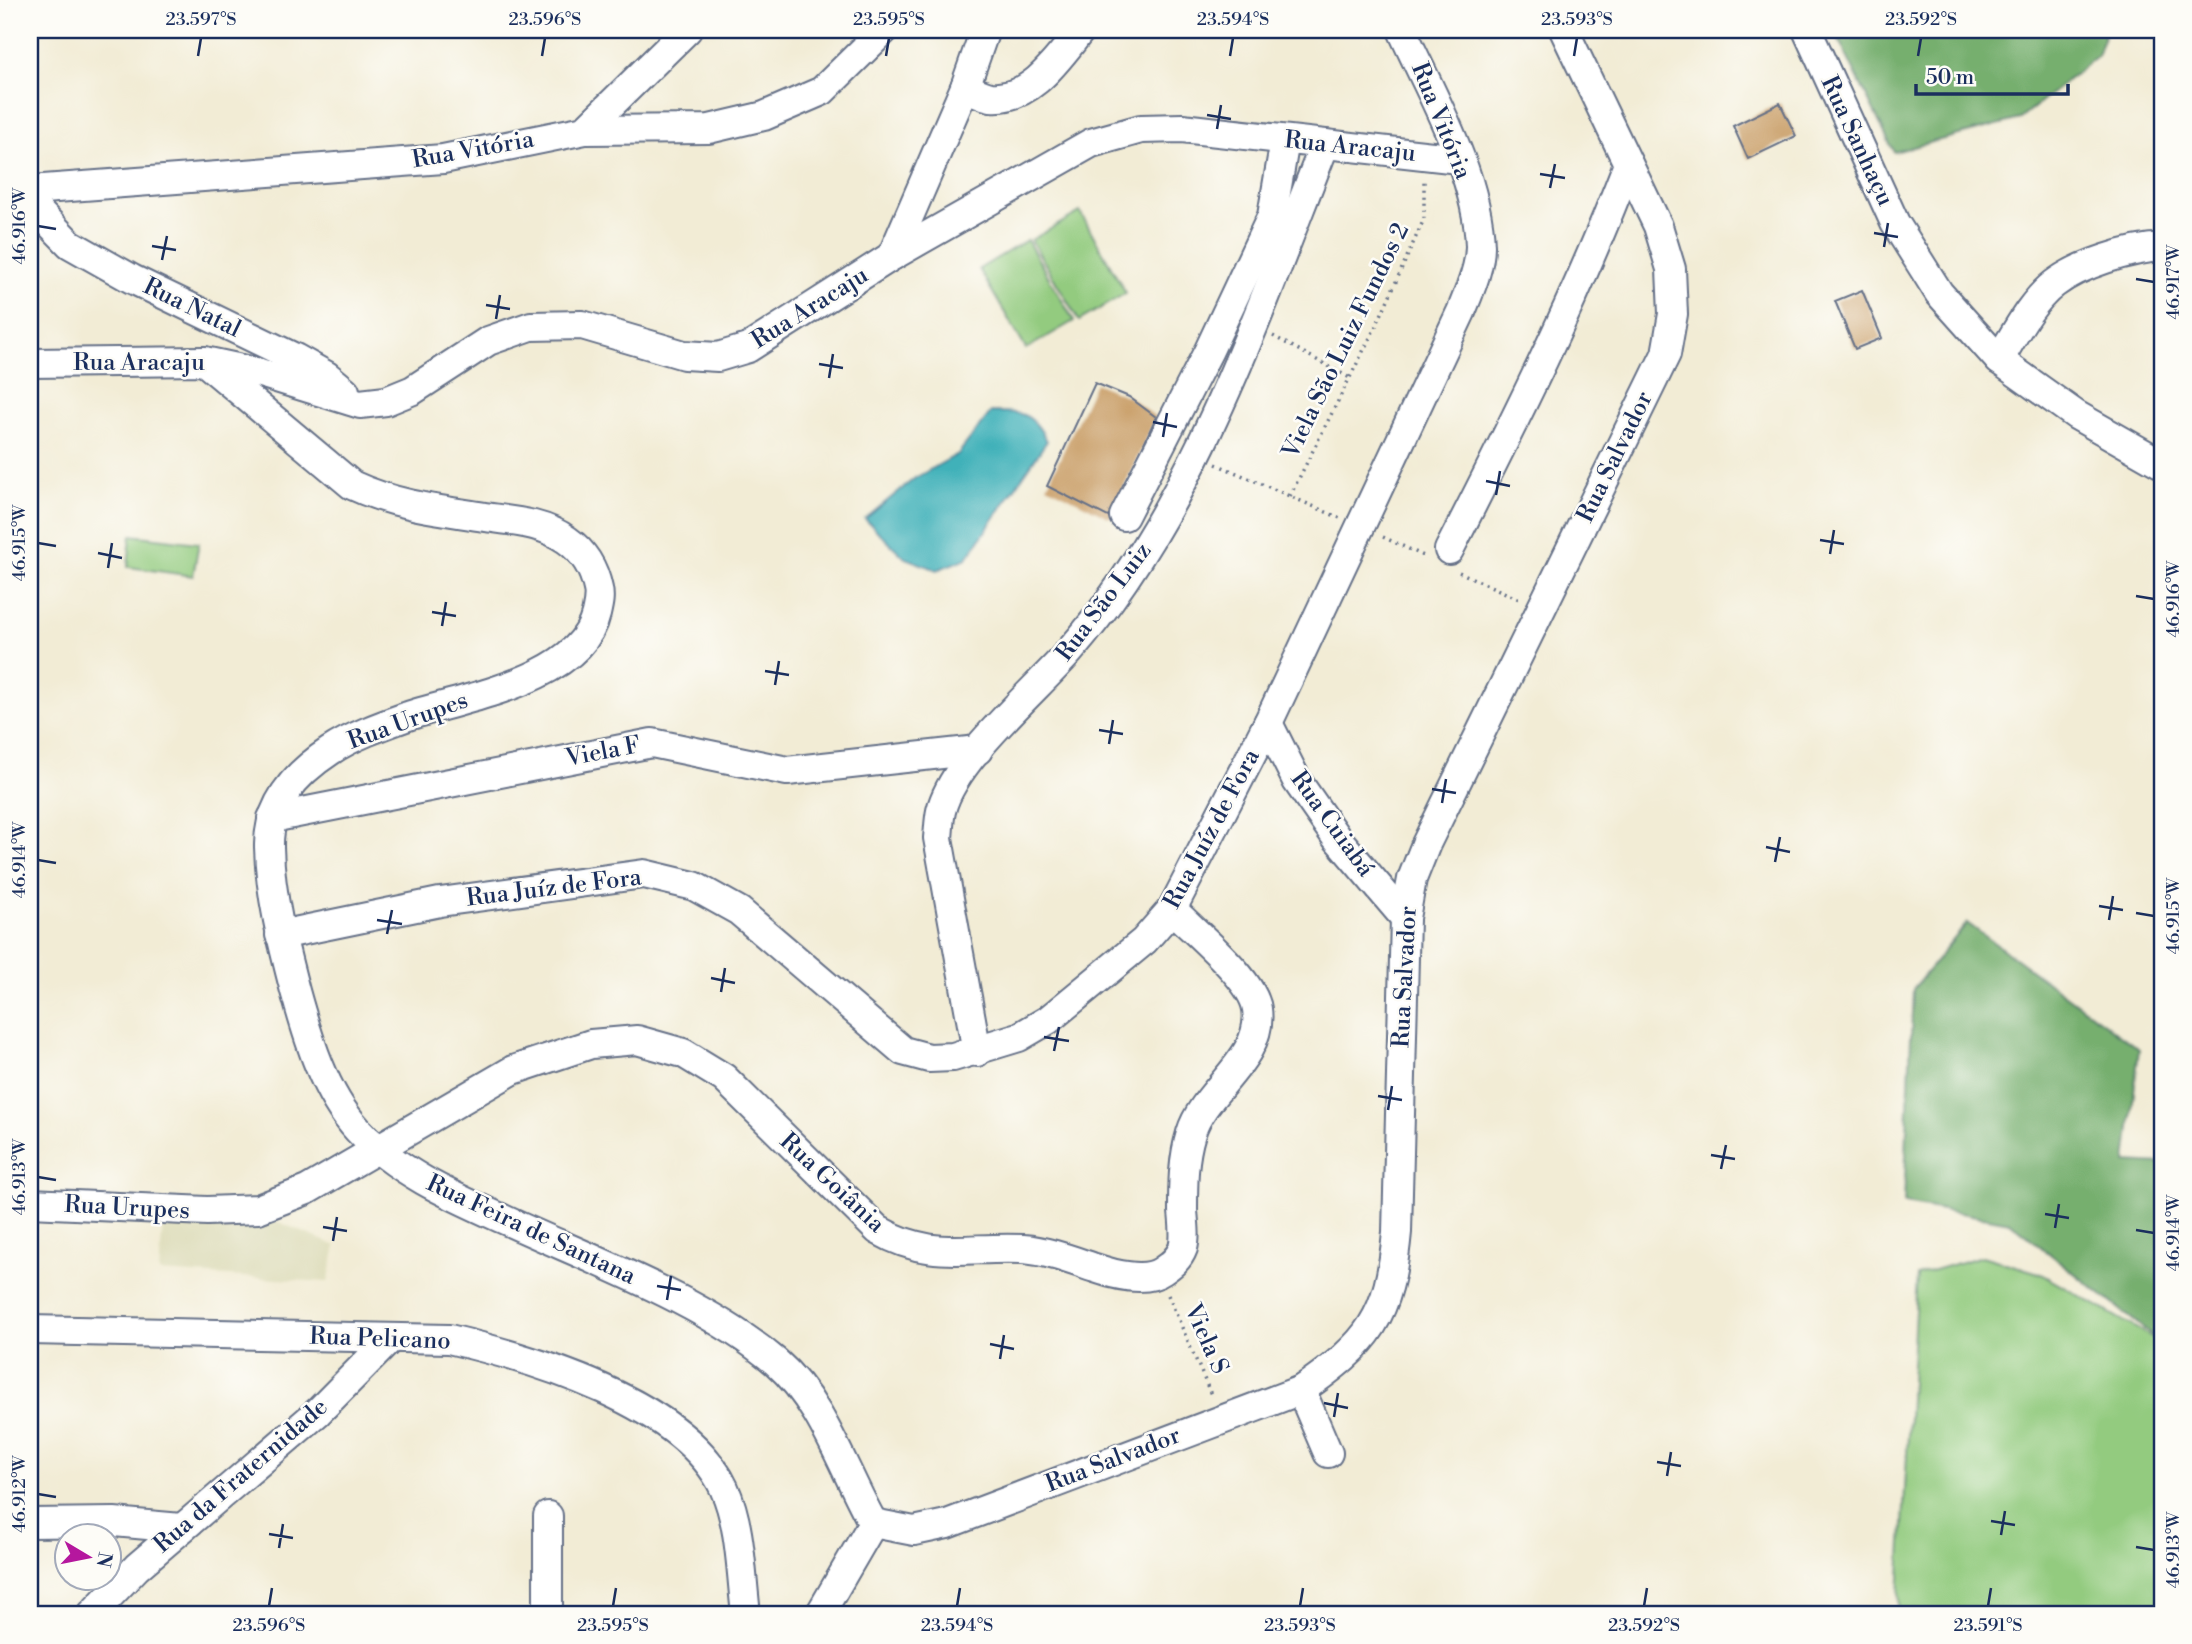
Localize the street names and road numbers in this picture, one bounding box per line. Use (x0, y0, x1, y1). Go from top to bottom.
street label: Rua Vitória (1404, 58, 1478, 185)
street label: Rua Sanhaçu (1814, 71, 1900, 211)
street label: Rua Vitória (410, 124, 537, 175)
street label: Rua Aracaju (1283, 125, 1417, 169)
street label: Viela São Luiz Fundos 2 (1275, 218, 1416, 464)
street label: Rua Aracaju (746, 260, 874, 356)
street label: Rua Natal (138, 271, 246, 345)
street label: Rua Aracaju (73, 348, 205, 378)
street label: Rua Salvador (1570, 387, 1660, 527)
street label: Rua São Luiz (1050, 537, 1158, 667)
street label: Rua Urupes (344, 685, 472, 757)
street label: Viela F (562, 730, 643, 774)
street label: Rua Juíz de Fora (1157, 743, 1267, 914)
street label: Rua Cuiabá (1284, 765, 1381, 883)
street label: Rua Juíz de Fora (465, 862, 644, 914)
street label: Rua Salvador (1386, 905, 1424, 1049)
street label: Rua Goiânia (773, 1127, 891, 1240)
street label: Rua Feira de Santana (422, 1168, 641, 1292)
street label: Rua Urupes (63, 1190, 191, 1226)
street label: Viela S (1177, 1298, 1235, 1379)
street label: Rua Pelicano (309, 1322, 451, 1356)
street label: Rua da Fraternidade (148, 1392, 334, 1560)
street label: Rua Salvador (1041, 1421, 1185, 1499)

